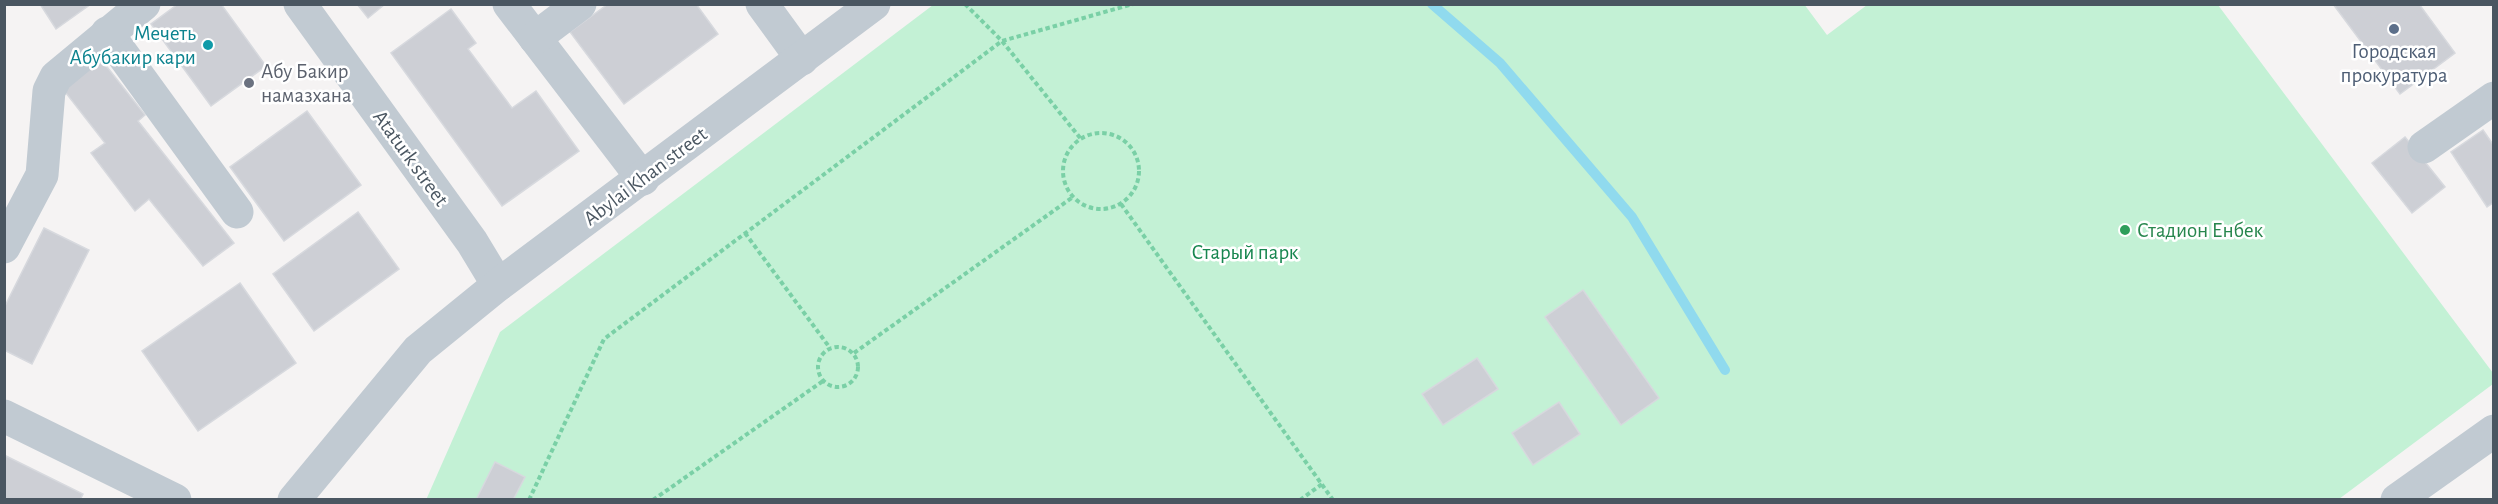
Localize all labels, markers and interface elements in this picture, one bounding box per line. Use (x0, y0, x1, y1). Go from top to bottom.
marker: Городская прокуратура (2387, 22, 2401, 36)
place label: Мечеть Абубакир кари (70, 23, 196, 68)
marker: Мечеть Абубакир кари (201, 38, 215, 52)
place label: Городская прокуратура (2341, 41, 2448, 86)
place label: Абу Бакир намазхана (261, 61, 352, 106)
marker: Абу Бакир намазхана (242, 76, 256, 90)
street label: Ataturk street (369, 107, 452, 210)
street label: Abylai Khan street (580, 123, 711, 229)
place label: Стадион Енбек (2137, 220, 2264, 241)
marker: Стадион Енбек (2118, 223, 2132, 237)
park label: Старый парк (1192, 242, 1299, 263)

